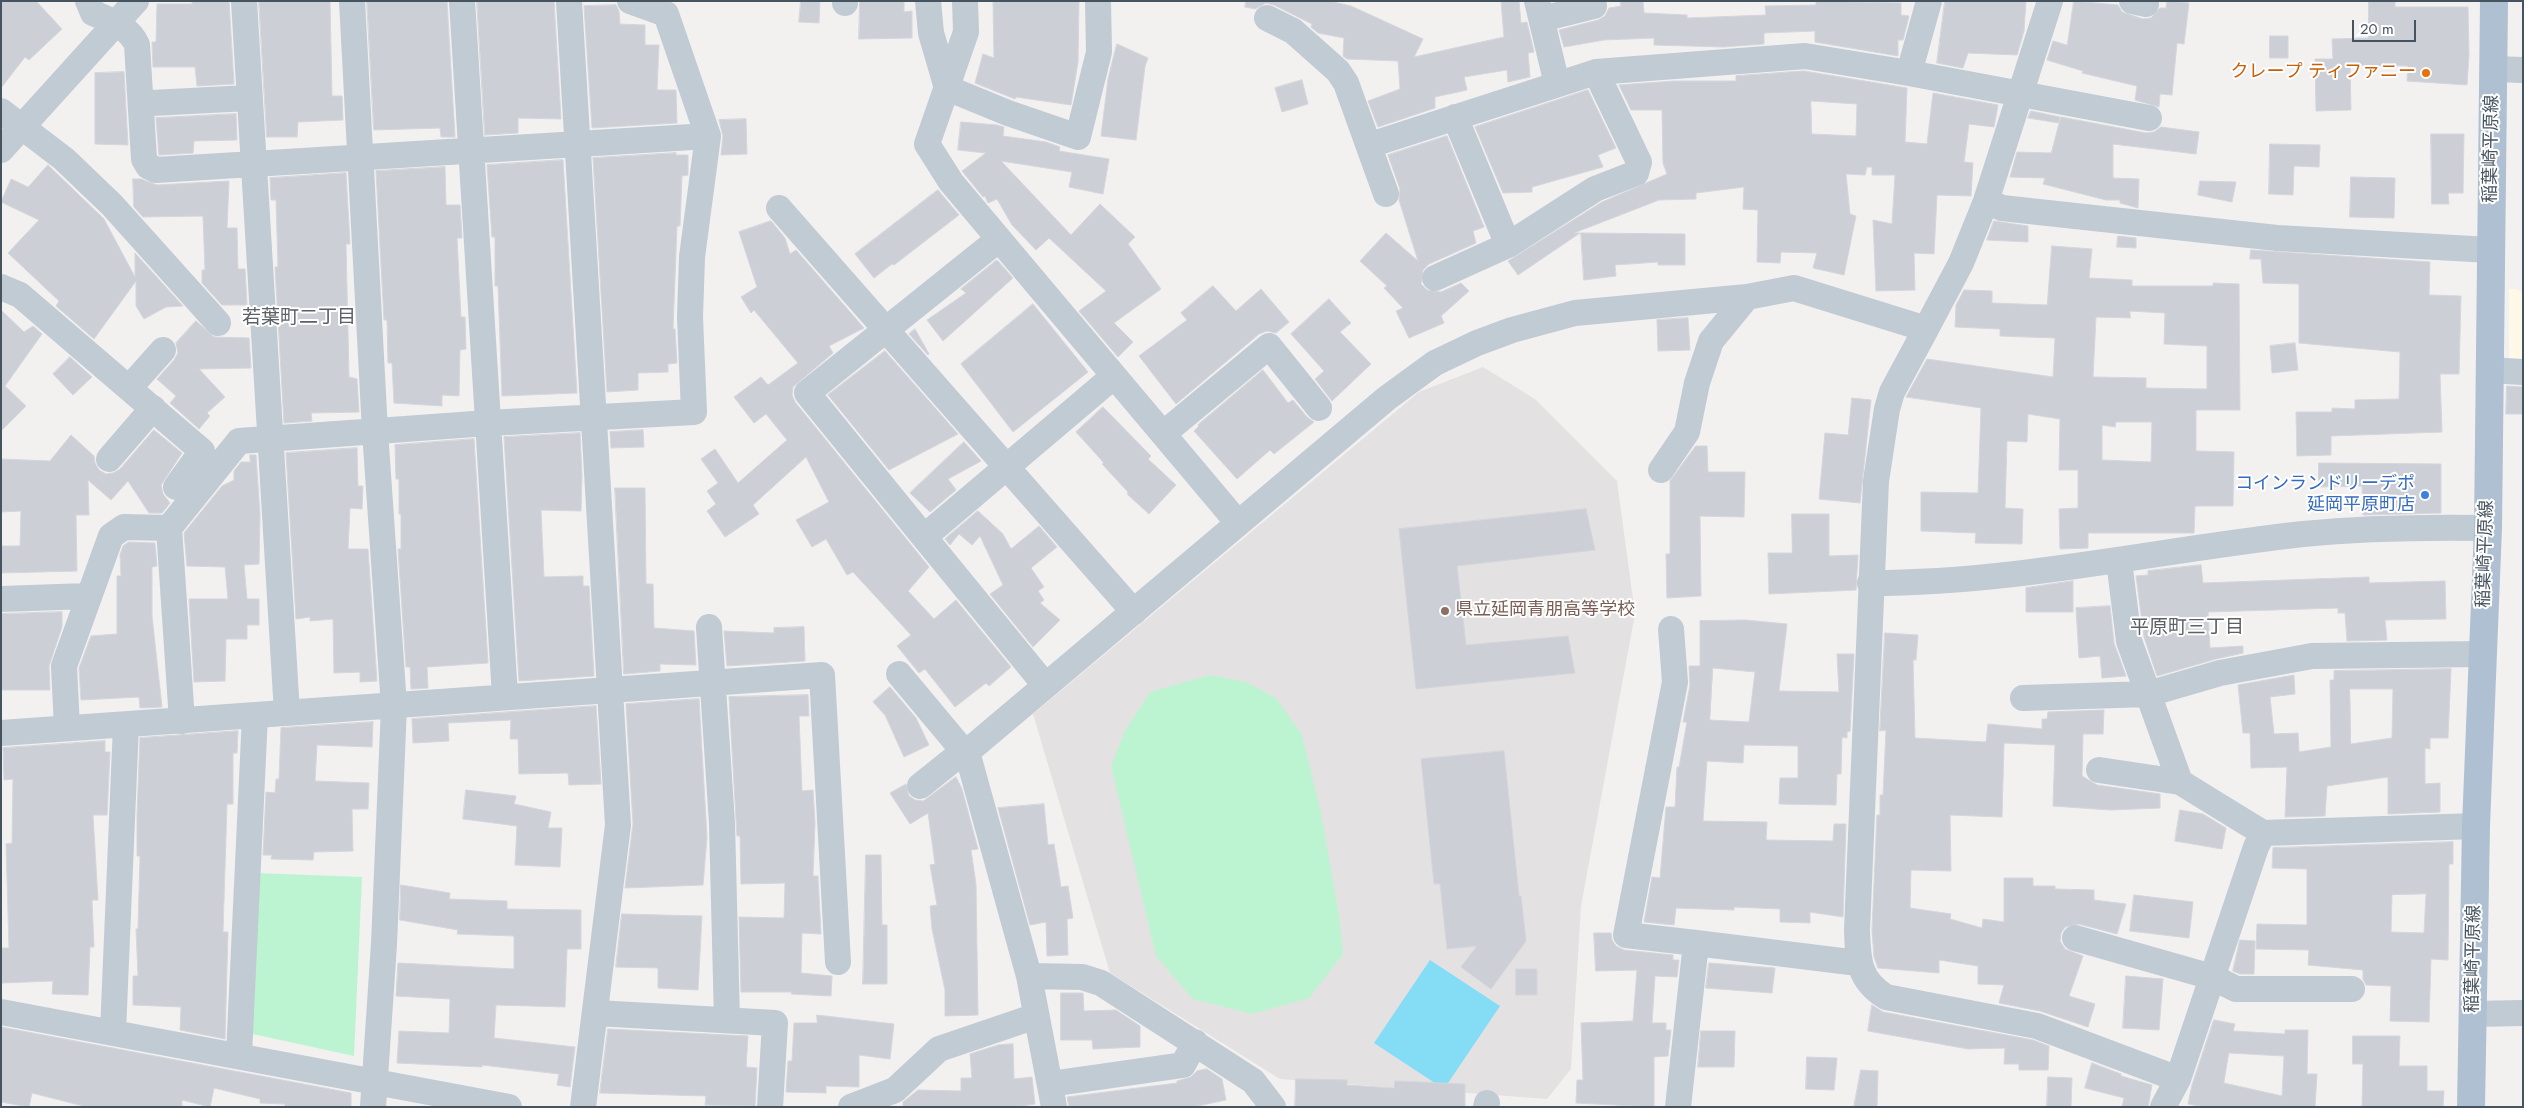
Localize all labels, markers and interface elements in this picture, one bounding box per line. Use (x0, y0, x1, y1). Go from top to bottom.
scale bar (2354, 10, 2418, 42)
text: 20 m (2360, 18, 2394, 40)
place label: クレープ ティファニー (2231, 62, 2416, 84)
marker: クレープ ティファニー (2420, 67, 2432, 79)
street label: 稲葉崎平原線 (2480, 95, 2504, 203)
district label: 若葉町二丁目 (242, 307, 356, 329)
place label: コインランドリーデポ 延岡平原町店 (2235, 474, 2415, 516)
marker: コインランドリーデポ 延岡平原町店 (2419, 489, 2431, 501)
street label: 稲葉崎平原線 (2473, 500, 2499, 608)
place label: 県立延岡青朋高等学校 (1455, 600, 1635, 622)
marker: 県立延岡青朋高等学校 (1439, 605, 1451, 617)
district label: 平原町三丁目 (2130, 617, 2244, 639)
street label: 稲葉崎平原線 (2462, 905, 2486, 1013)

